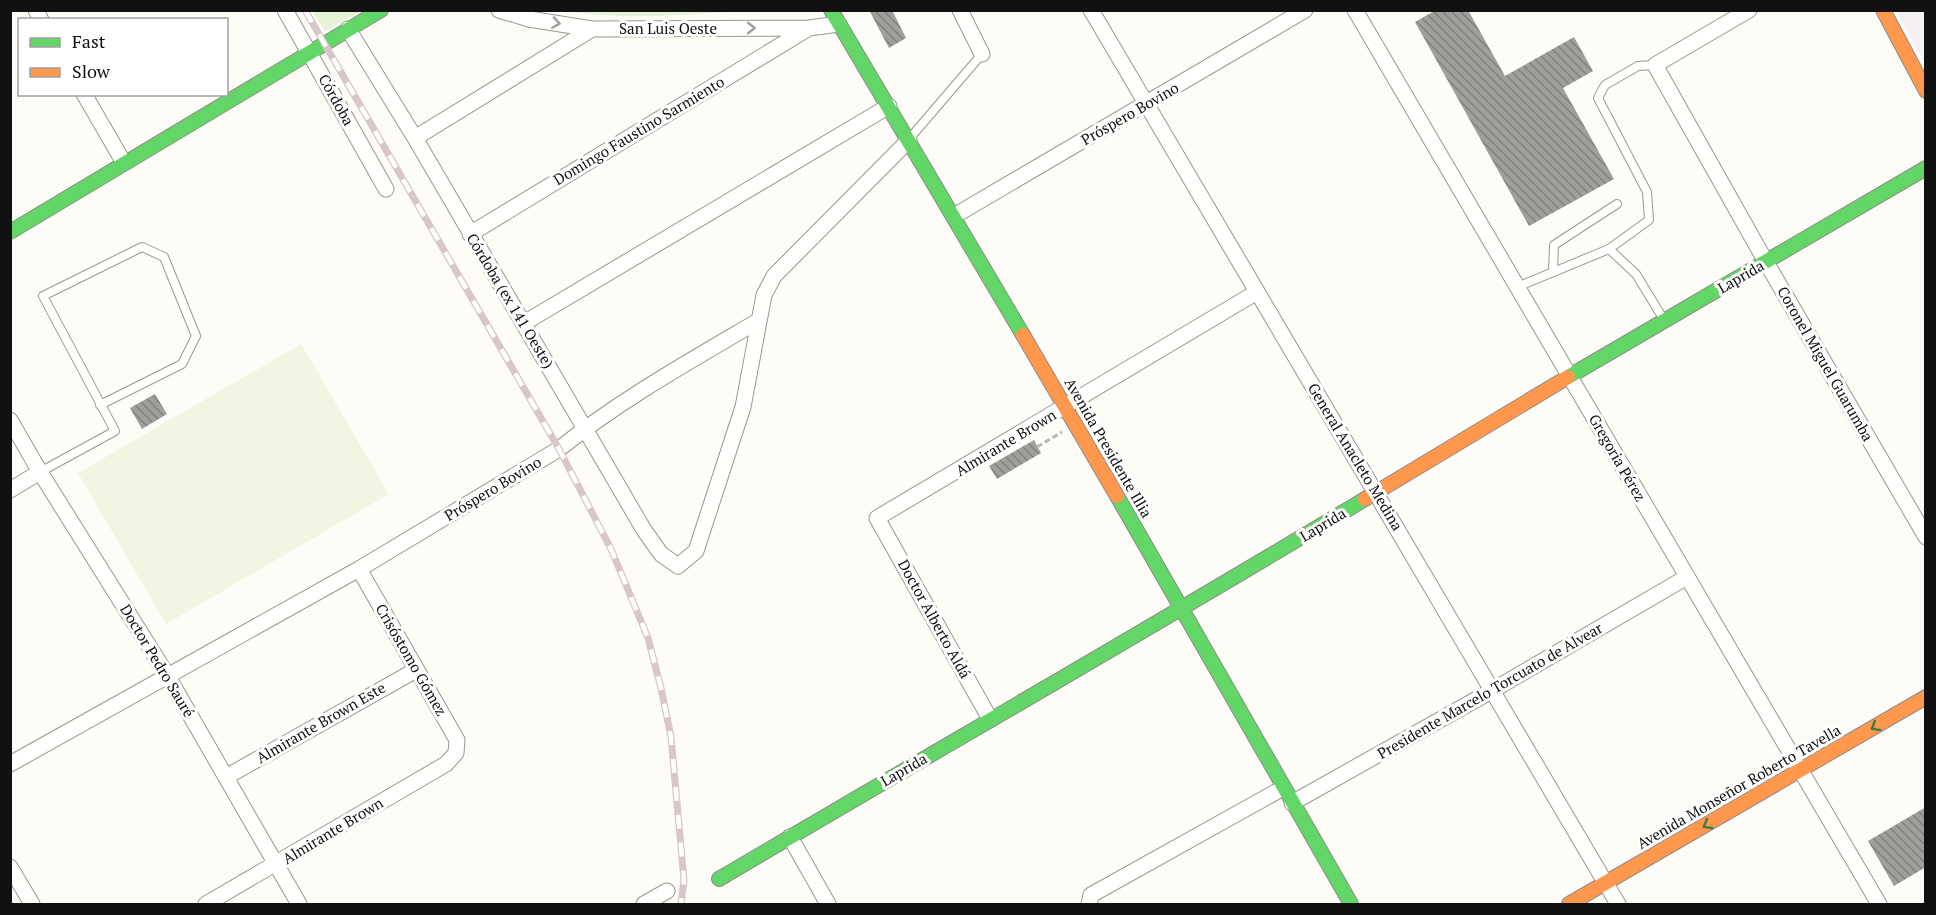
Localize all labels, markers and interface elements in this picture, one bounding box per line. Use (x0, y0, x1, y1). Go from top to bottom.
one-way arrow (552, 17, 561, 29)
legend (18, 18, 228, 96)
street label: San Luis Oeste (619, 18, 717, 38)
one-way arrow (746, 22, 755, 34)
text: Fast (72, 29, 106, 53)
text: Slow (72, 59, 111, 83)
street label: Córdoba (315, 70, 359, 129)
street label: Domingo Faustino Sarmiento (549, 71, 728, 189)
street label: Próspero Bovino (1077, 77, 1182, 149)
street label: Córdoba (ex 141 Oeste) (463, 229, 559, 372)
street label: Laprida (1714, 255, 1768, 297)
street label: Coronel Miguel Guarumba (1773, 282, 1879, 445)
street label: Avenida Presidente Illia (1061, 374, 1157, 521)
street label: General Anacleto Medina (1304, 379, 1408, 534)
street label: Almirante Brown (951, 404, 1060, 480)
street label: Gregoria Pérez (1585, 410, 1651, 505)
street label: Próspero Bovino (440, 451, 545, 525)
street label: Laprida (1296, 502, 1350, 546)
street label: Doctor Alberto Aldá (894, 556, 976, 682)
street label: Doctor Pedro Sauré (116, 600, 200, 721)
street label: Crisóstomo Gómez (372, 600, 452, 719)
street label: Presidente Marcelo Torcuato de Alvear (1373, 617, 1606, 763)
street label: Almirante Brown Este (252, 677, 389, 767)
street label: Avenida Monseñor Roberto Tavella (1633, 719, 1844, 853)
one-way arrow (1871, 719, 1881, 731)
street label: Laprida (877, 748, 931, 790)
street label: Almirante Brown (278, 792, 387, 868)
one-way arrow (1703, 818, 1713, 829)

